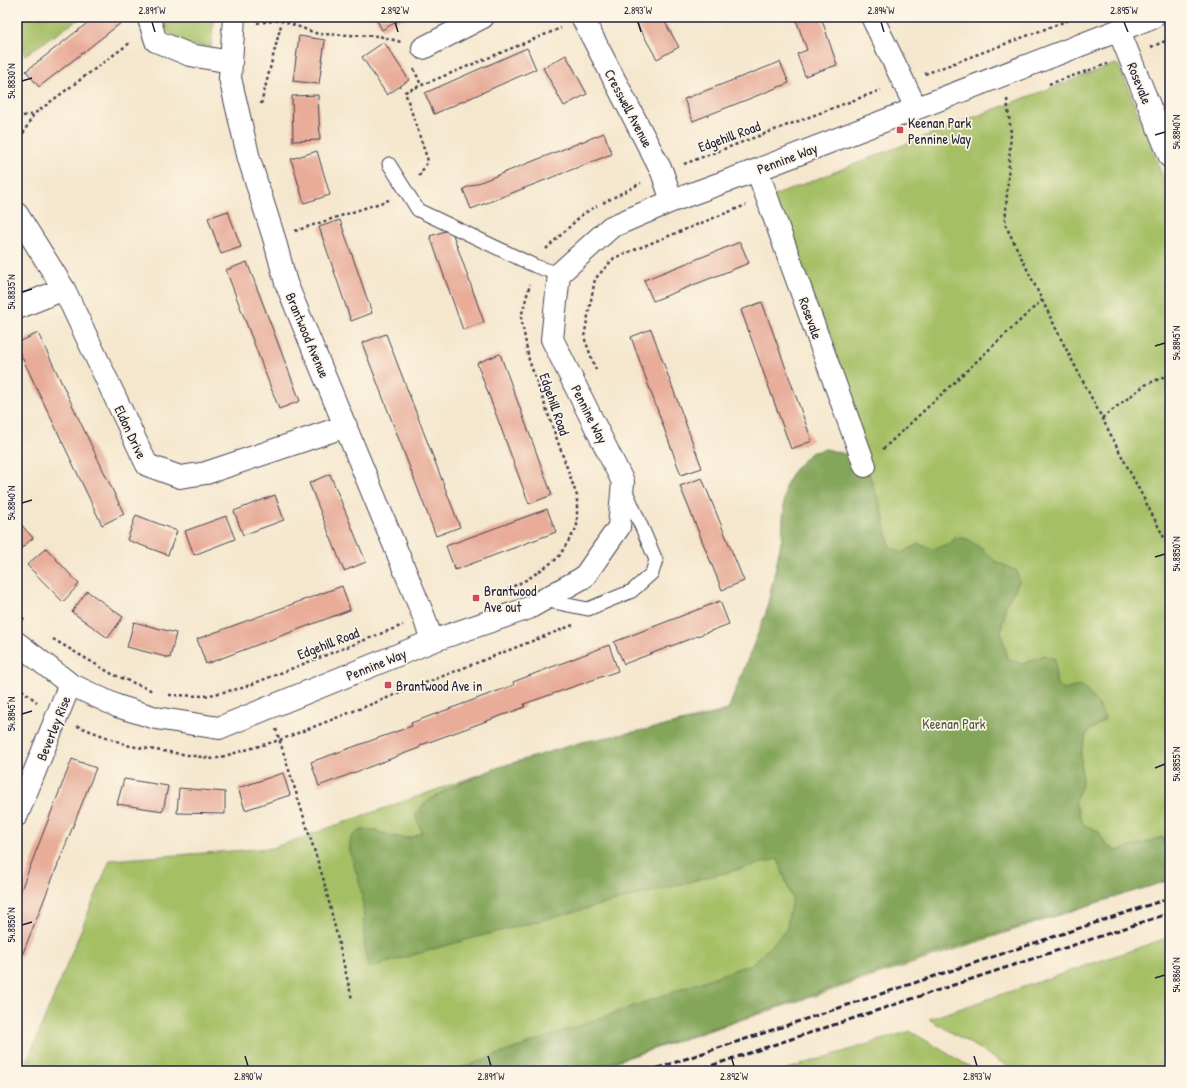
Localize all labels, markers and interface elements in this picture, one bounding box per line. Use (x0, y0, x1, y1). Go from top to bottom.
text: 2.891°W (139, 4, 166, 17)
text: 2.892°W (381, 4, 410, 17)
text: 2.893°W (624, 4, 653, 17)
text: 2.894°W (867, 4, 895, 17)
text: 2.895°W (1110, 4, 1139, 17)
street label: Rosevale (1123, 59, 1157, 107)
text: 54.8830°N (5, 63, 18, 99)
street label: Cresswell Avenue (600, 65, 658, 151)
place label: Keenan Park Pennine Way (908, 113, 971, 149)
text: 54.8840°N (1170, 115, 1183, 149)
street label: Edgehill Road (695, 116, 763, 157)
marker: Keenan Park Pennine Way (895, 125, 905, 135)
street label: Pennine Way (754, 138, 820, 179)
text: 54.8835°N (5, 274, 18, 310)
street label: Brantwood Avenue (281, 289, 335, 381)
street label: Rosevale (795, 294, 827, 342)
text: 54.8845°N (1170, 326, 1183, 360)
street label: Edgehill Road (535, 370, 575, 438)
street label: Pennine Way (566, 382, 613, 447)
street label: Eldon Drive (110, 402, 152, 462)
text: 54.8840°N (5, 486, 18, 520)
text: 54.8850°N (1170, 536, 1183, 572)
place label: Brantwood Ave out (484, 581, 537, 616)
marker: Brantwood Ave out (471, 593, 481, 603)
street label: Edgehill Road (294, 622, 362, 664)
street label: Pennine Way (343, 643, 409, 686)
place label: Brantwood Ave in (396, 676, 482, 695)
marker: Brantwood Ave in (383, 680, 393, 690)
street label: Beverley Rise (31, 692, 76, 764)
text: 54.8845°N (5, 697, 18, 731)
park label: Keenan Park (922, 714, 986, 733)
text: 54.8855°N (1170, 747, 1183, 781)
text: 54.8850°N (5, 907, 18, 943)
text: 54.8860°N (1170, 958, 1183, 992)
text: 2.890°W (234, 1070, 263, 1083)
text: 2.891°W (478, 1070, 505, 1083)
text: 2.892°W (720, 1070, 749, 1083)
text: 2.893°W (963, 1070, 992, 1083)

